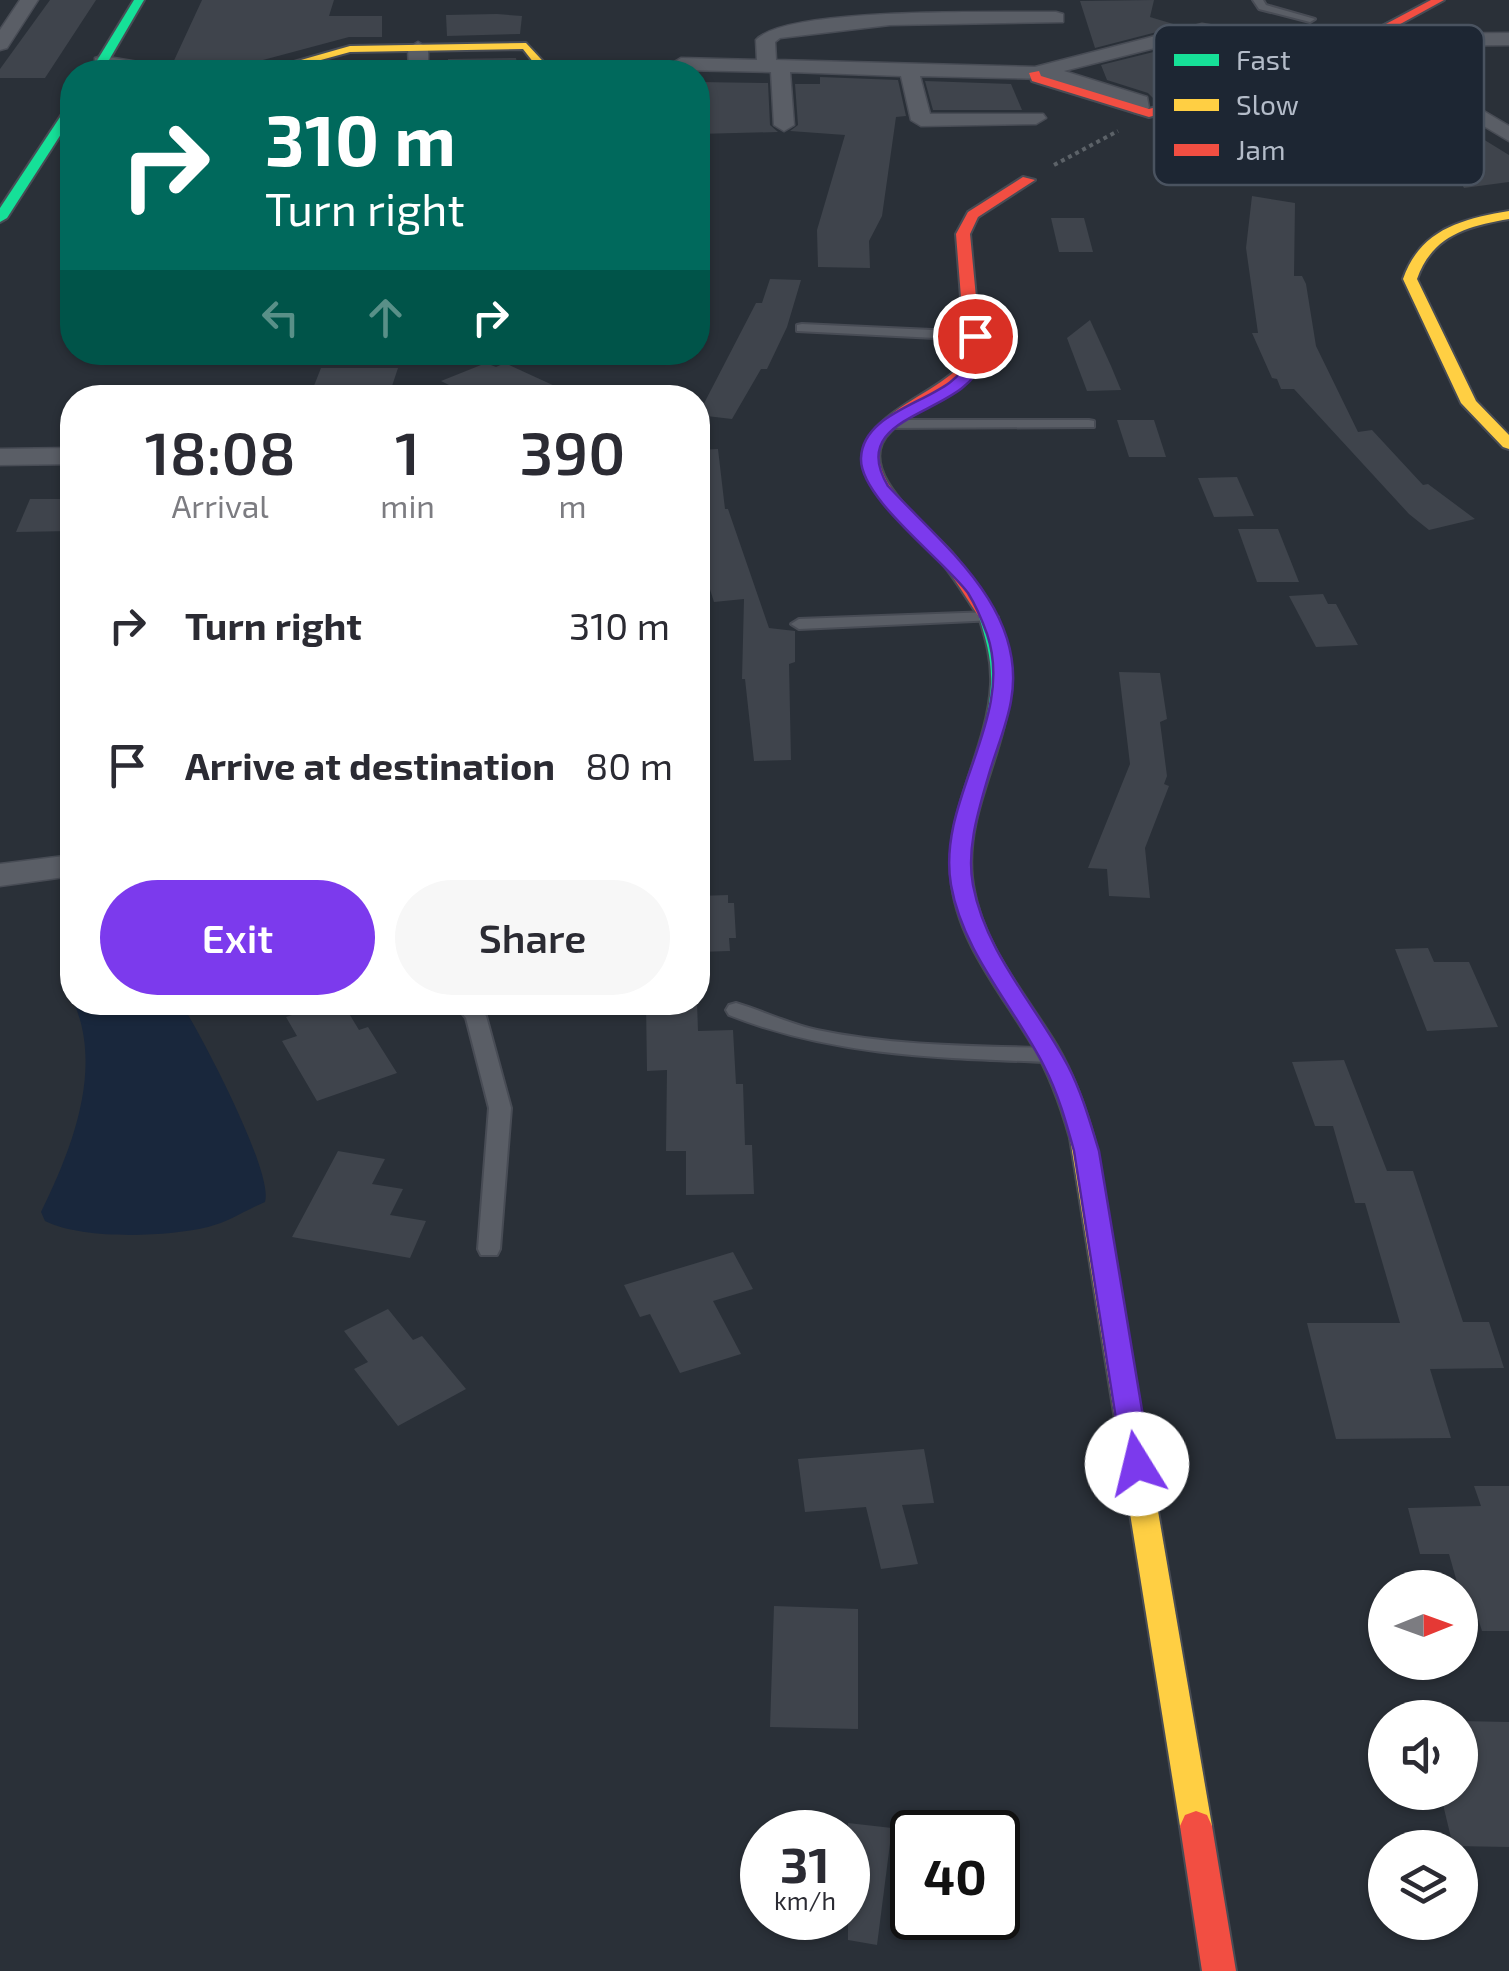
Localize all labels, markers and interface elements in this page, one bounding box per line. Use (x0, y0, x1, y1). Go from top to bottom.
legend (1154, 25, 1484, 185)
text: Fast (1236, 42, 1291, 76)
text: Slow (1236, 87, 1299, 121)
text: 310 m (265, 96, 456, 180)
icon: right (100, 100, 230, 230)
text: Jam (1236, 132, 1285, 166)
text: Turn right (265, 181, 465, 235)
icon: left (253, 290, 308, 345)
icon: ahead (358, 290, 413, 345)
icon: right (463, 290, 518, 345)
pin (933, 294, 1018, 379)
icon: arrive (948, 309, 1003, 364)
text: 18:08 (145, 415, 296, 487)
text: 1 (395, 415, 420, 487)
text: 390 (520, 415, 625, 487)
text: Arrival (171, 486, 269, 524)
text: min (380, 486, 435, 524)
text: m (558, 486, 586, 524)
icon: right (100, 598, 155, 653)
text: Turn right (185, 602, 362, 648)
text: 310 m (569, 602, 670, 648)
icon: arrive (100, 738, 155, 793)
text: Arrive at destination (185, 742, 555, 788)
text: 80 m (585, 742, 673, 788)
button: Exit (100, 880, 375, 995)
button: Share (395, 880, 670, 995)
position arrow (1085, 1412, 1189, 1516)
north arrow (1368, 1570, 1478, 1680)
map controls (1368, 1570, 1478, 1940)
button: sound (1368, 1700, 1478, 1810)
speed limit sign: 40 (890, 1810, 1020, 1940)
button: layers (1368, 1830, 1478, 1940)
text: 31 (780, 1833, 830, 1893)
text: km/h (774, 1885, 836, 1915)

